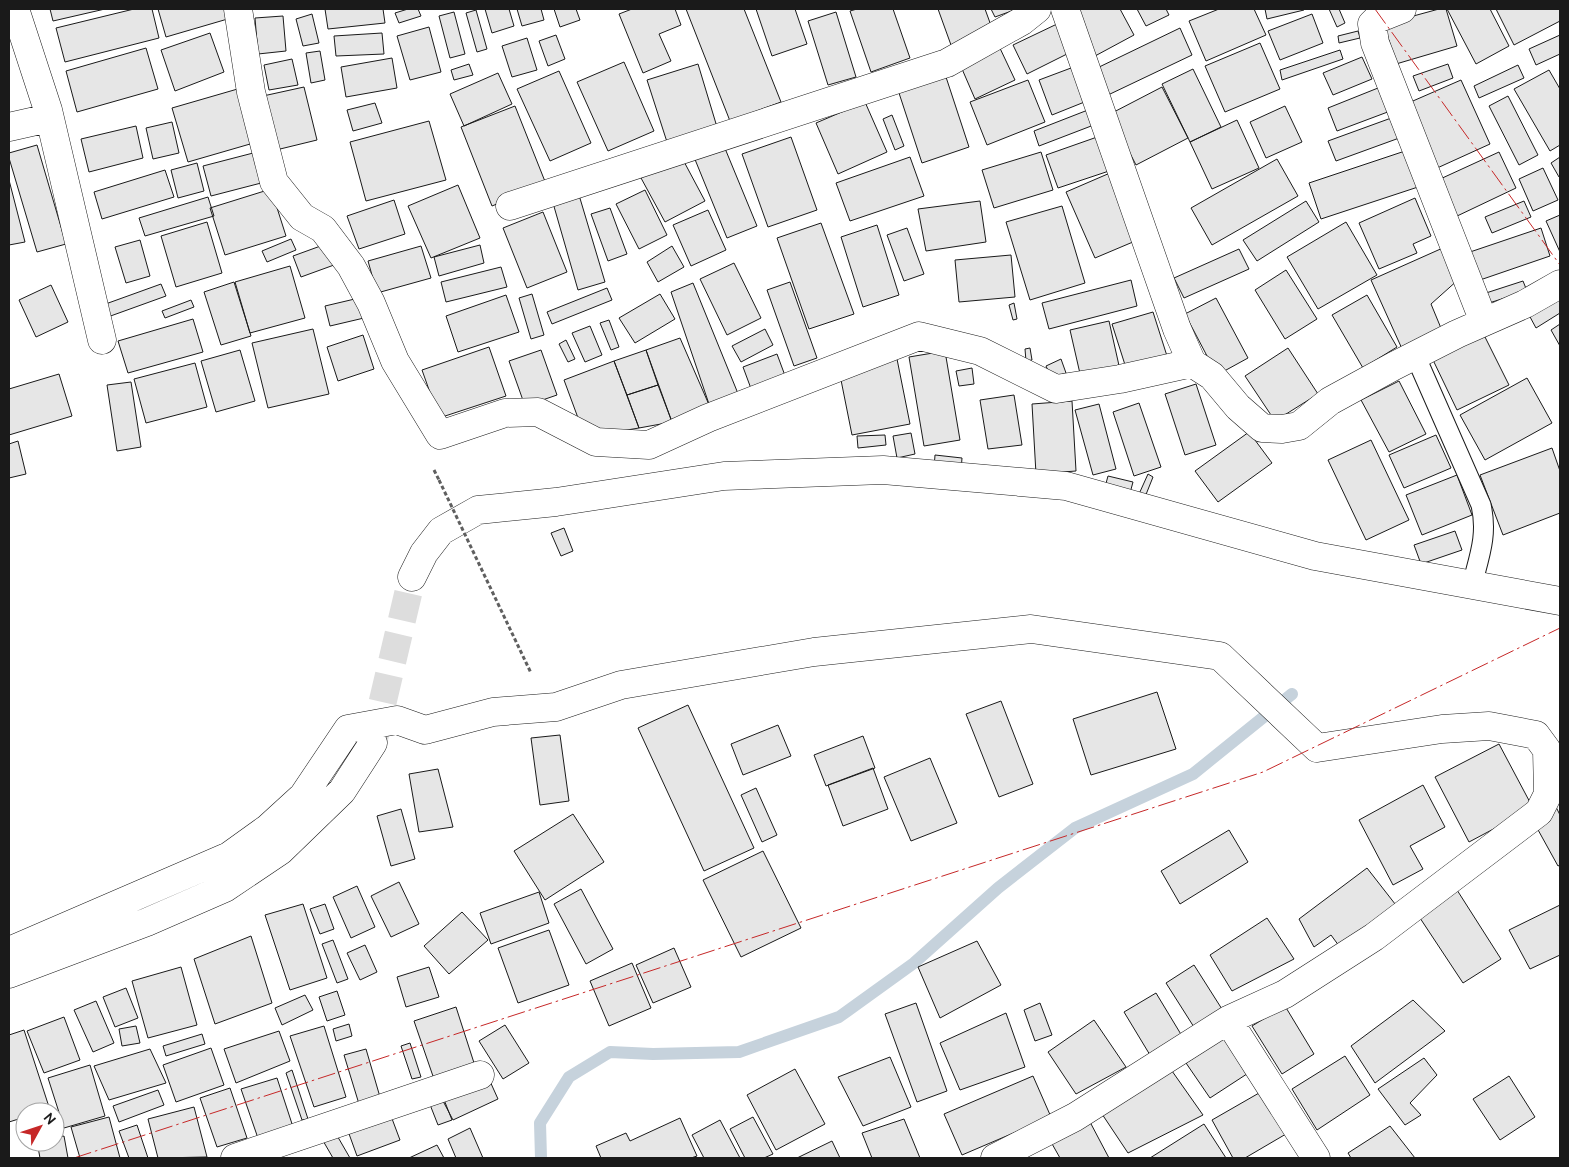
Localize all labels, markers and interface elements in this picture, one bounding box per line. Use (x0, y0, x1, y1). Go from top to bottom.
north arrow (15, 1102, 65, 1152)
text: N (40, 1109, 59, 1128)

